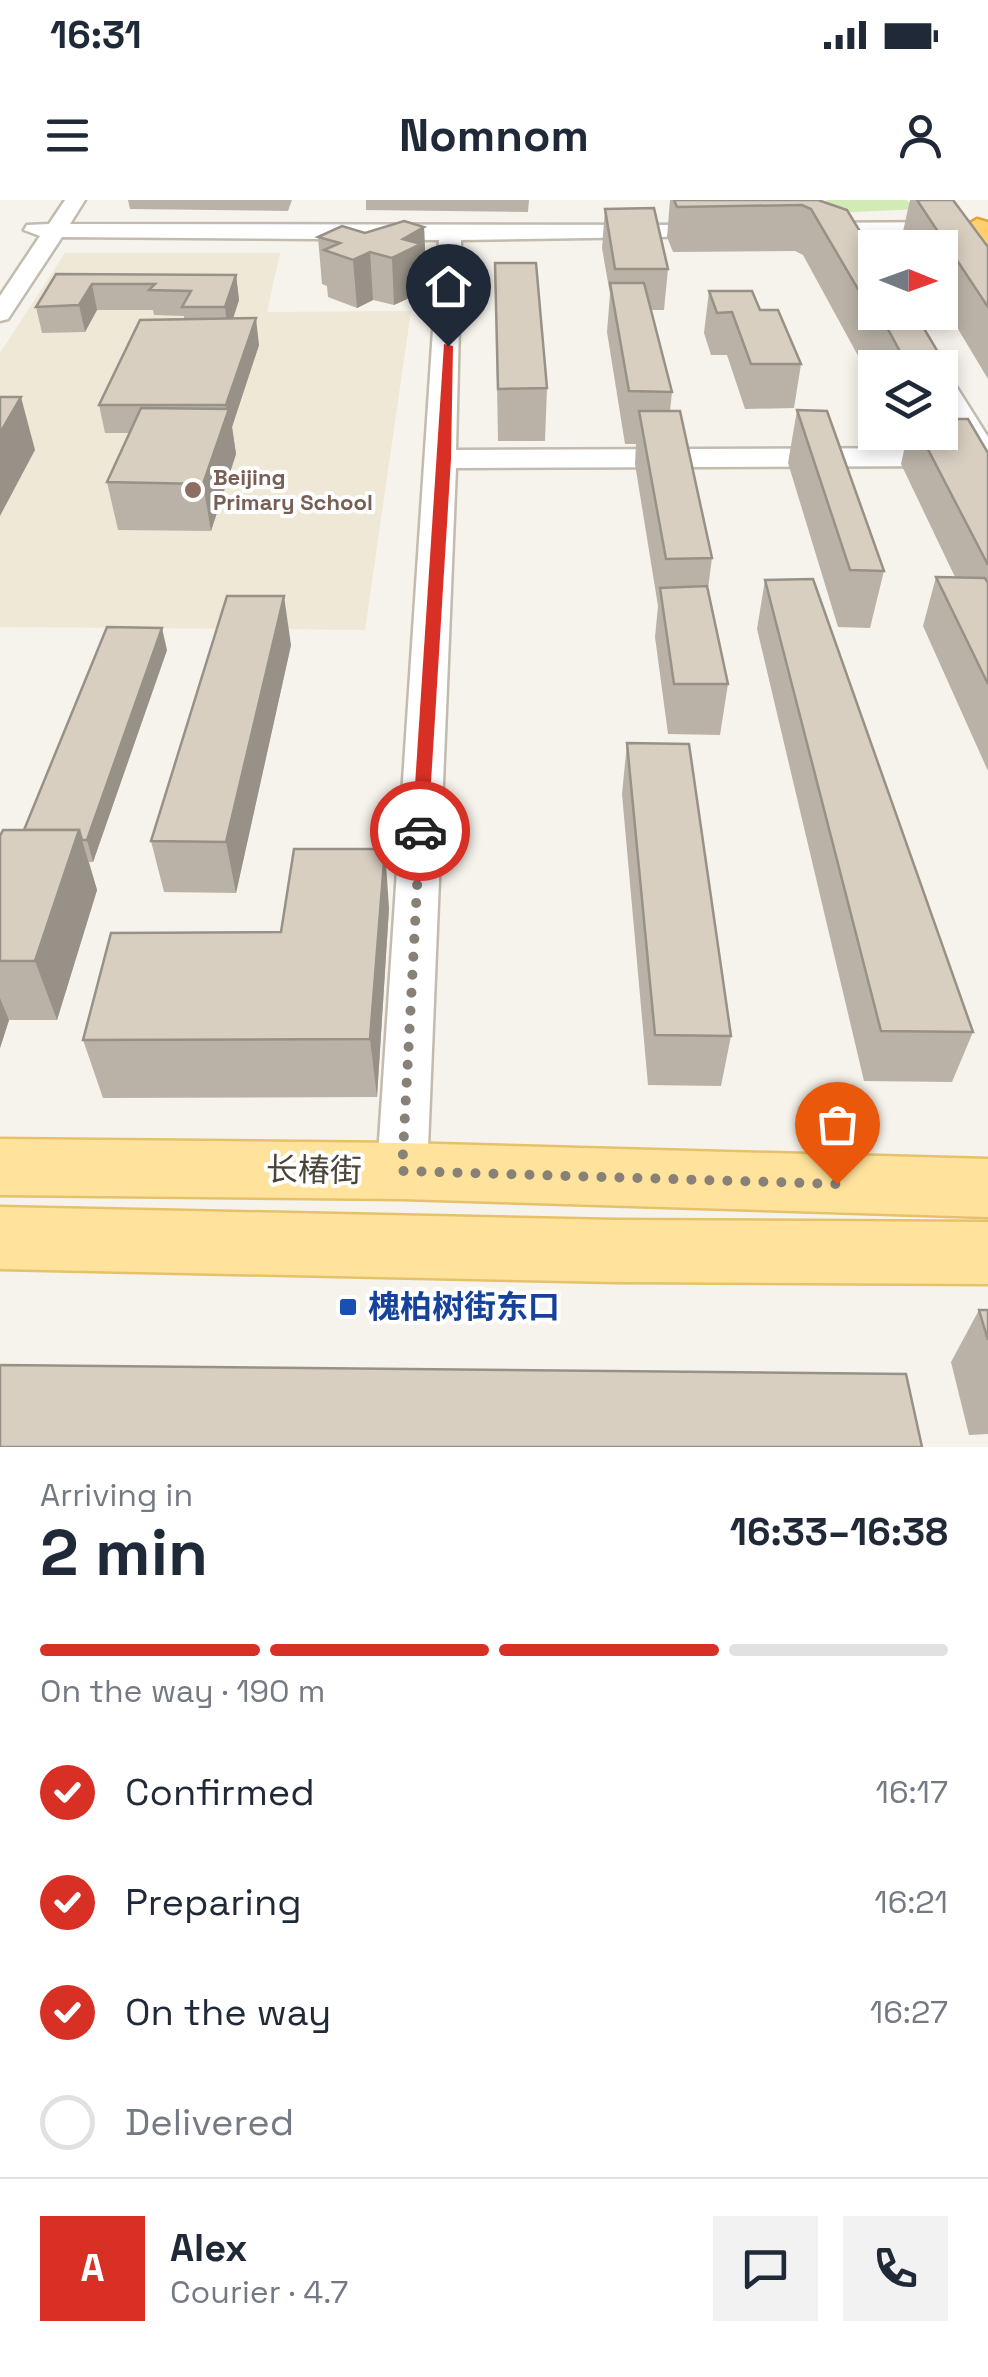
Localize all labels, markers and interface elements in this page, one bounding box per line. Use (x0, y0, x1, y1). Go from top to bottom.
text: 16:31 (50, 11, 142, 59)
text: Nomnom (399, 107, 589, 164)
icon: menu (40, 108, 95, 163)
icon: person (893, 108, 948, 163)
north arrow (858, 230, 958, 330)
map controls (858, 230, 958, 450)
pin (406, 244, 491, 347)
icon: home (421, 259, 476, 314)
button: layers (858, 350, 958, 450)
place label: Beijing Primary School (213, 463, 373, 516)
marker: Beijing Primary School (182, 479, 204, 501)
courier (370, 781, 470, 881)
icon: car (393, 804, 448, 859)
pin (795, 1082, 880, 1185)
icon: bag (810, 1097, 865, 1152)
street label: 长椿街 (266, 1149, 362, 1191)
place label: 槐柏树街东口 (368, 1287, 560, 1327)
marker: 槐柏树街东口 (337, 1296, 359, 1318)
text: Arriving in (40, 1475, 193, 1515)
text: 16:33–16:38 (730, 1508, 948, 1556)
text: 2 min (40, 1511, 208, 1594)
text: On the way · 190 m (40, 1671, 325, 1711)
icon: check (40, 1765, 95, 1820)
text: Confirmed (125, 1768, 315, 1816)
text: 16:17 (876, 1772, 948, 1812)
icon: check (40, 1875, 95, 1930)
text: Preparing (125, 1878, 302, 1926)
text: 16:21 (874, 1882, 948, 1922)
icon: check (40, 1985, 95, 2040)
text: On the way (125, 1988, 331, 2036)
text: 16:27 (870, 1992, 948, 2032)
text: Delivered (125, 2098, 294, 2146)
button: chat (713, 2216, 818, 2321)
button: phone (843, 2216, 948, 2321)
text: Alex (170, 2224, 247, 2272)
text: A (80, 2244, 105, 2292)
text: Courier · 4.7 (170, 2272, 348, 2312)

